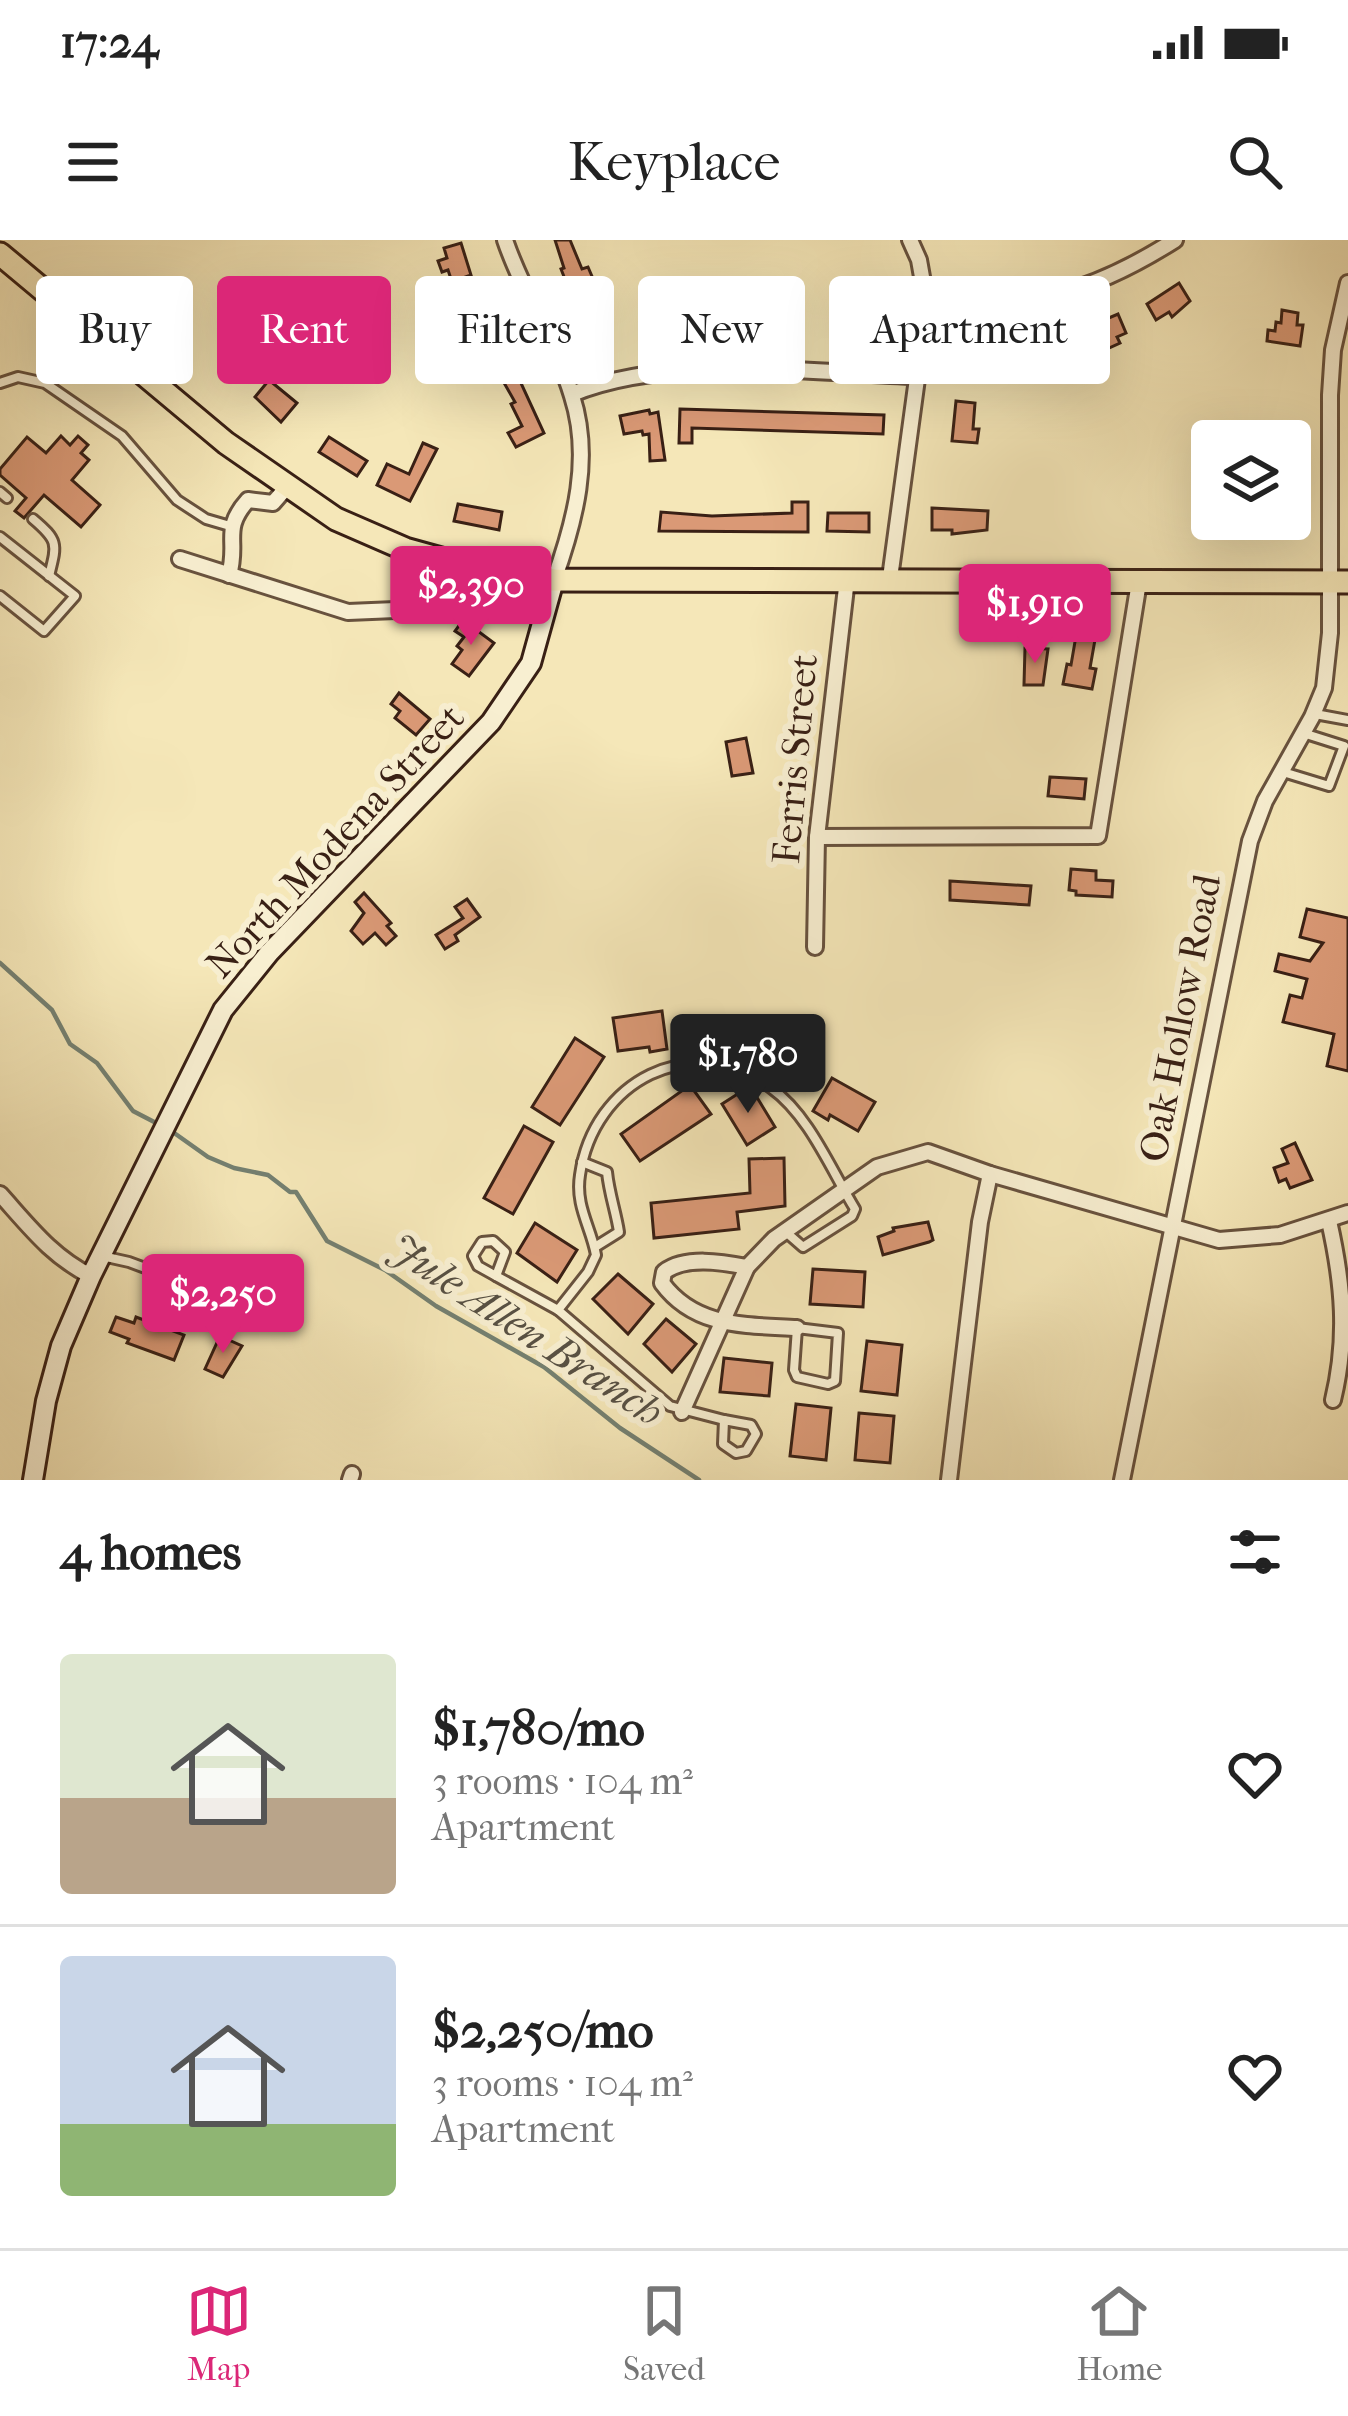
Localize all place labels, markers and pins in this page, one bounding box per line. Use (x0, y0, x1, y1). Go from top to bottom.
pin: $2,390 (373, 546, 569, 648)
pin: $1,910 (937, 564, 1133, 666)
pin: $1,780 (650, 1014, 846, 1116)
pin: $2,250 (125, 1254, 321, 1356)

